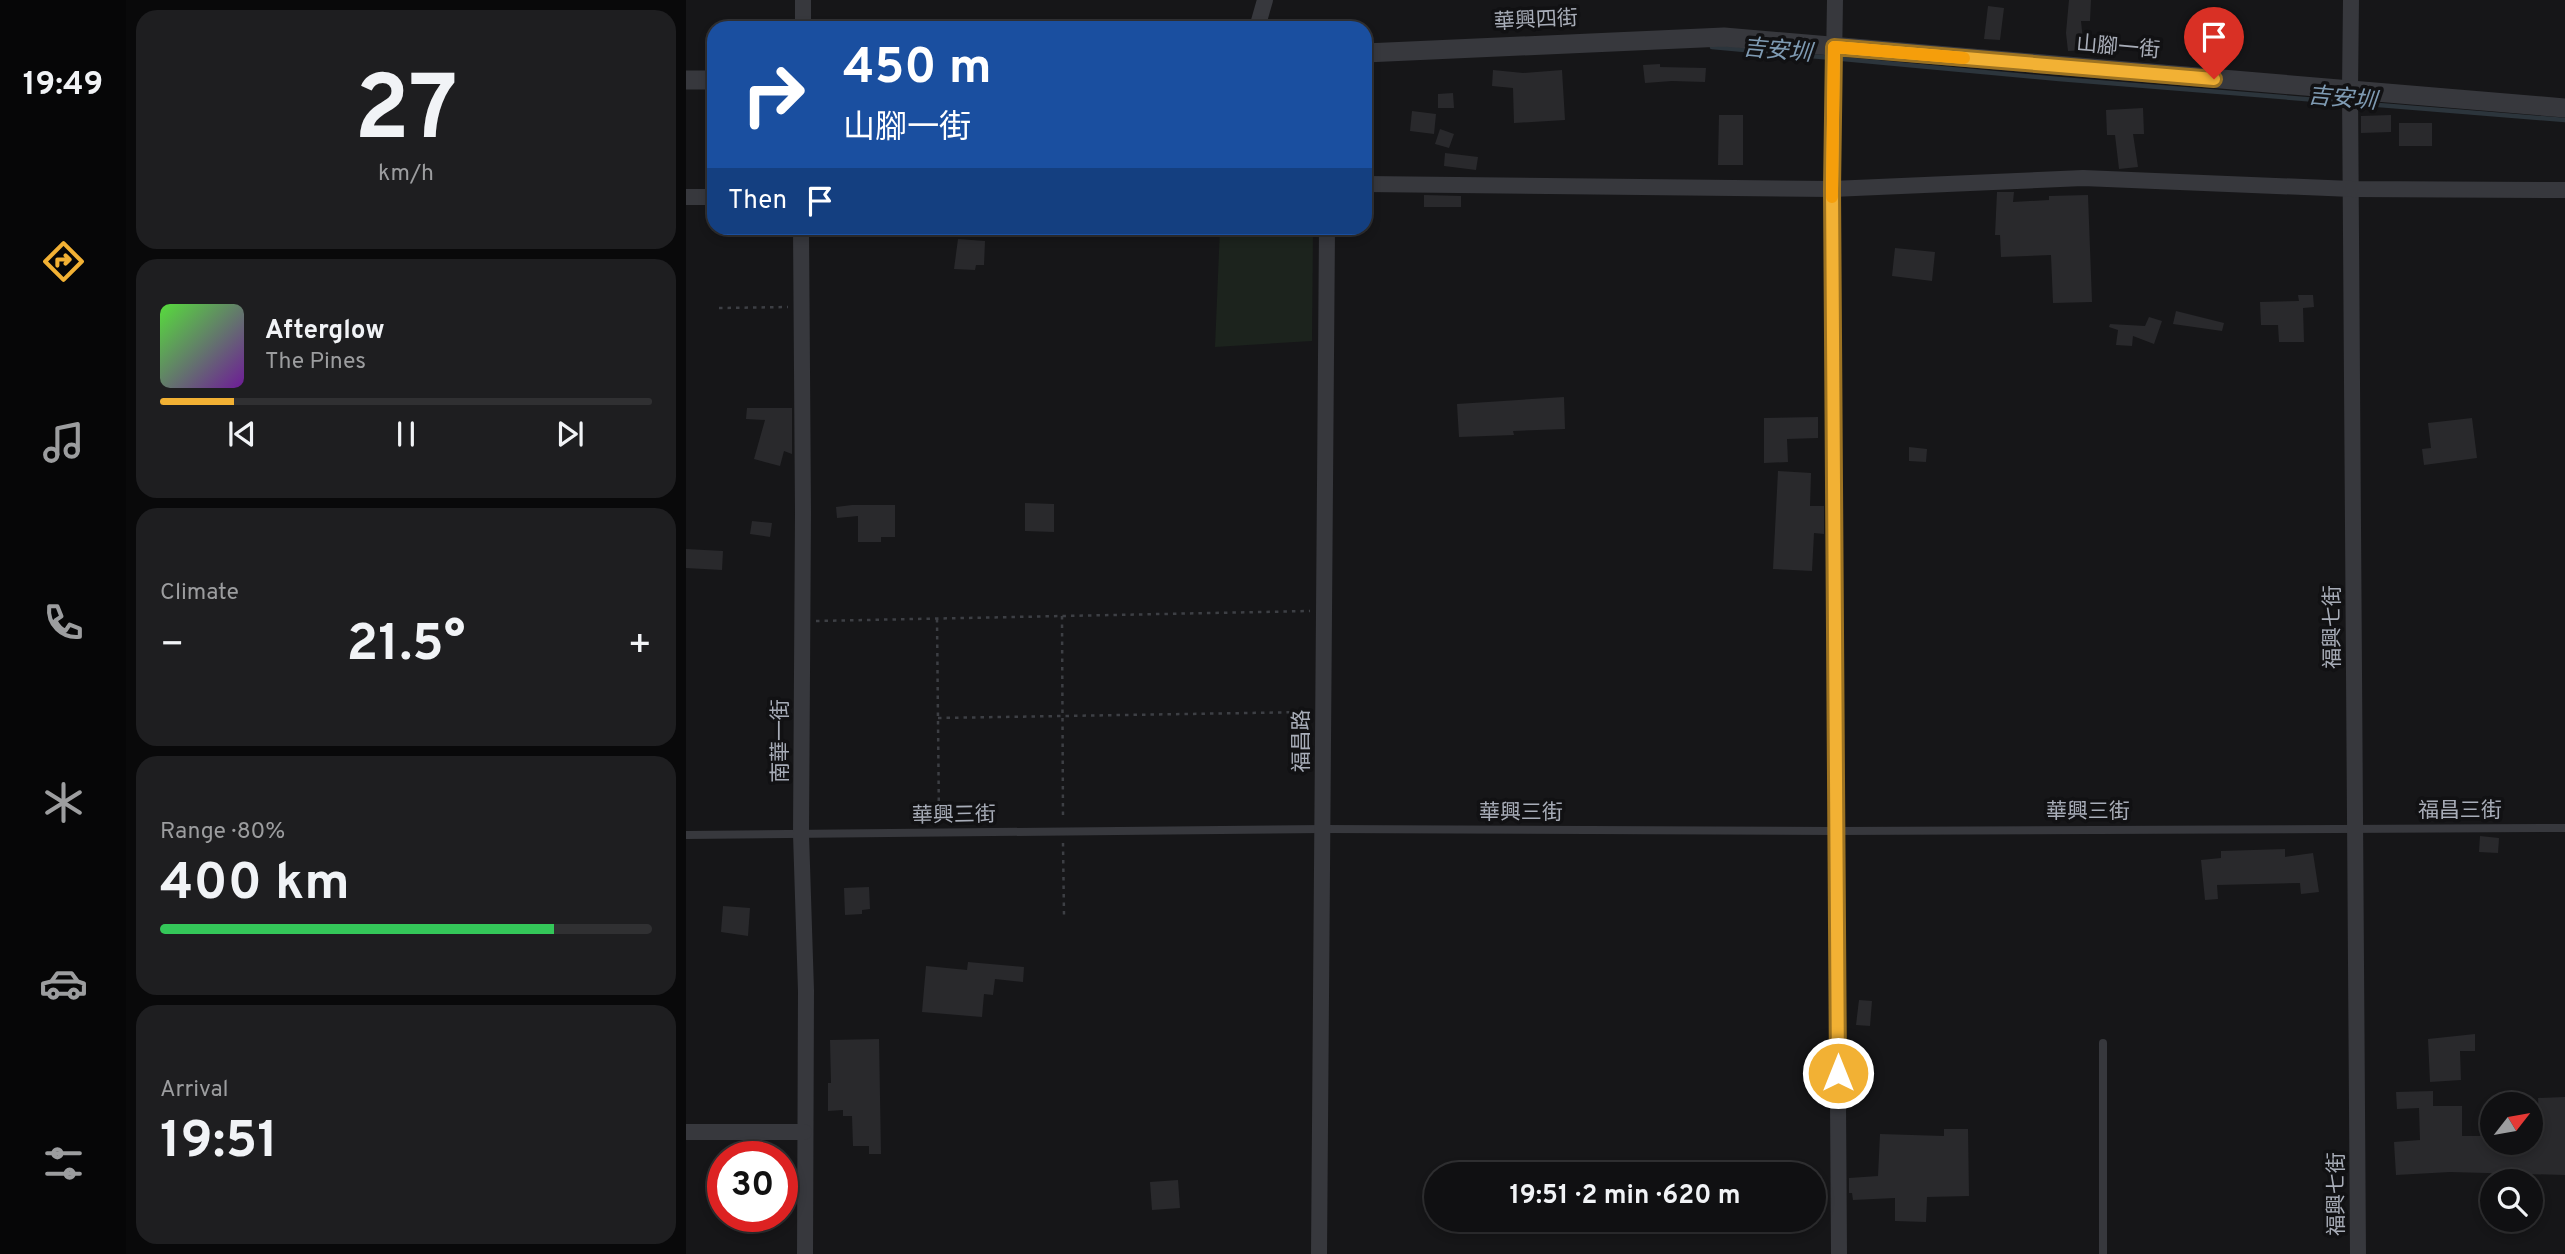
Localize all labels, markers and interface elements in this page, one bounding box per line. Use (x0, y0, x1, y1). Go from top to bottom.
street label: 華興四街 (1493, 5, 1579, 37)
pin (2184, 7, 2244, 79)
icon: arrive (2195, 18, 2233, 56)
street label: 山腳一街 (2075, 31, 2161, 65)
water label: 吉安圳 (1741, 35, 1816, 70)
text: 450 m (843, 39, 992, 101)
icon: right (728, 49, 819, 140)
text: 27 (354, 57, 458, 172)
text: 19:49 (23, 66, 103, 106)
water label: 吉安圳 (2306, 83, 2381, 118)
text: 山腳一街 (843, 109, 971, 149)
text: km/h (378, 160, 434, 189)
icon: arrive (801, 182, 839, 220)
text: Then (728, 185, 787, 218)
icon: directions (39, 237, 88, 286)
text: Afterglow (265, 315, 385, 348)
text: The Pines (265, 348, 366, 377)
icon: previous (223, 415, 261, 453)
icon: pause (387, 415, 425, 453)
icon: next (551, 415, 589, 453)
icon: music (39, 418, 88, 467)
text: Climate (160, 579, 239, 608)
street label: 福興七街 (2320, 585, 2347, 669)
icon: phone (39, 598, 88, 647)
text: 21.5° (347, 613, 465, 679)
text: − (160, 622, 185, 671)
text: + (627, 622, 652, 671)
street label: 南華一街 (768, 699, 795, 783)
street label: 福昌路 (1289, 710, 1316, 773)
icon: climate (39, 778, 88, 827)
street label: 福昌三街 (2418, 798, 2502, 825)
street label: 華興三街 (2046, 799, 2130, 826)
street label: 華興三街 (1479, 800, 1563, 827)
street label: 華興三街 (912, 802, 996, 830)
text: Range · 80% (160, 818, 285, 847)
text: 400 km (160, 852, 350, 918)
icon: car (39, 959, 88, 1008)
position arrow (1801, 1036, 1875, 1110)
text: Arrival (160, 1076, 229, 1105)
north arrow (2480, 1092, 2543, 1155)
map controls (2480, 1092, 2543, 1232)
text: 19:51 (160, 1110, 278, 1176)
icon: filters (39, 1139, 88, 1188)
speed limit sign: 30 (707, 1141, 798, 1232)
street label: 福興七街 (2324, 1152, 2351, 1236)
button: search (2480, 1169, 2543, 1232)
text: 19:51 · 2 min · 620 m (1509, 1180, 1741, 1213)

